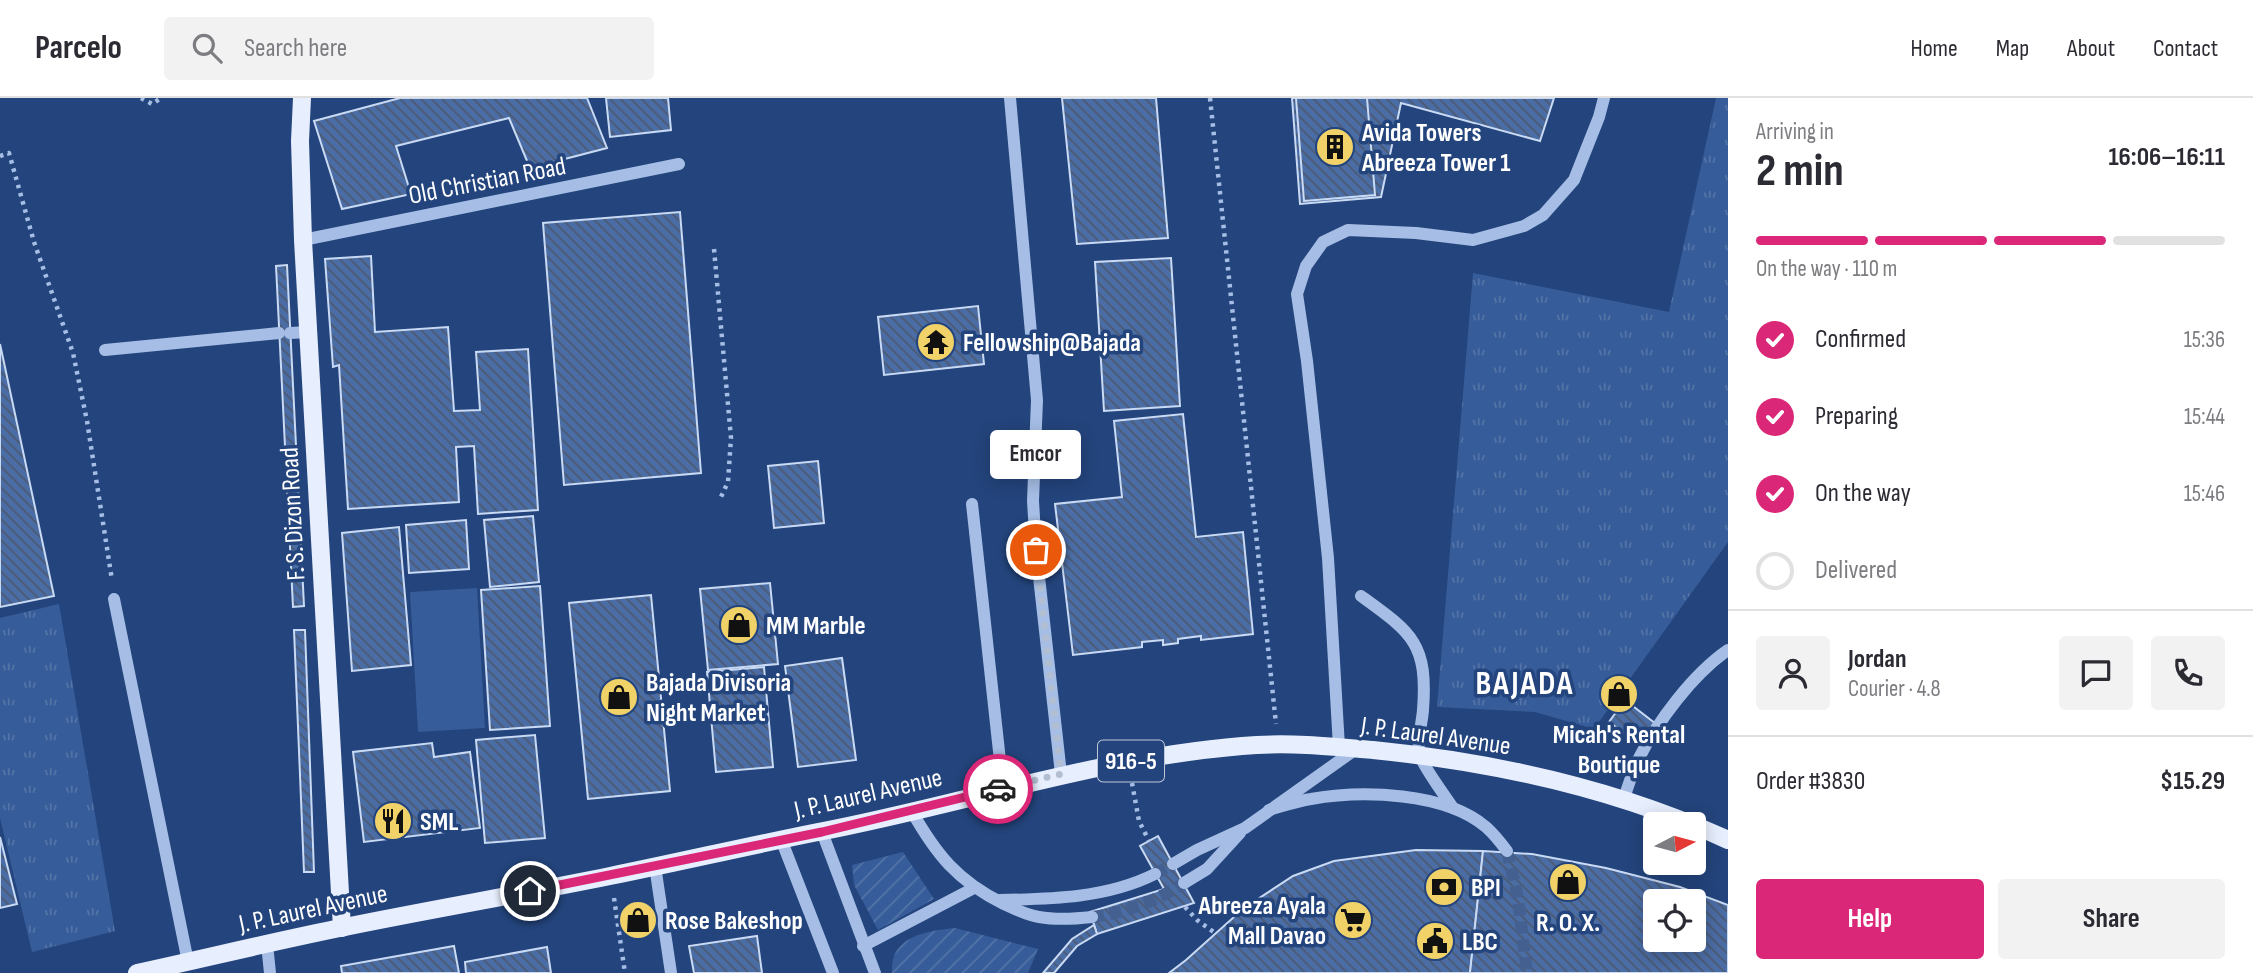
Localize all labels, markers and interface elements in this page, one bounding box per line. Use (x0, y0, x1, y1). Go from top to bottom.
search box (164, 17, 654, 80)
text: Parcelo (35, 28, 122, 68)
icon: search (188, 29, 226, 67)
text: Search here (244, 33, 347, 64)
text: Home (1910, 34, 1958, 63)
text: Map (1996, 34, 2029, 63)
text: About (2067, 34, 2115, 63)
text: Contact (2153, 34, 2218, 63)
place label: Avida Towers Abreeza Tower 1 (1361, 118, 1510, 179)
text: Arriving in (1756, 118, 1834, 146)
building icon: Avida Towers Abreeza Tower 1 (1314, 126, 1356, 168)
text: 16:06–16:11 (2108, 142, 2225, 173)
text: 2 min (1756, 144, 1844, 199)
street label: Old Christian Road (406, 151, 568, 212)
text: On the way · 110 m (1756, 255, 1897, 283)
temple icon: Fellowship@Bajada (915, 321, 957, 363)
icon: check (1756, 321, 1794, 359)
text: Confirmed (1815, 324, 1906, 355)
text: 15:36 (2184, 326, 2225, 354)
place label: Fellowship@Bajada (963, 328, 1141, 359)
icon: check (1756, 398, 1794, 436)
text: Preparing (1815, 401, 1898, 432)
text: 15:44 (2184, 403, 2225, 431)
callout: Emcor (990, 431, 1082, 480)
text: Emcor (1010, 440, 1062, 468)
street label: F. S. Dizon Road (275, 447, 312, 581)
icon: check (1756, 475, 1794, 513)
text: On the way (1815, 478, 1911, 509)
text: 15:46 (2184, 480, 2225, 508)
pin (1006, 520, 1066, 580)
icon: bag (1017, 531, 1055, 569)
text: Delivered (1815, 555, 1897, 586)
shop icon: MM Marble (718, 604, 760, 646)
place label: MM Marble (766, 611, 866, 642)
button: person (1756, 636, 1830, 710)
button: chat (2059, 636, 2133, 710)
button: phone (2151, 636, 2225, 710)
text: Jordan (1848, 644, 1906, 675)
district label: BAJADA (1475, 664, 1575, 704)
place label: Bajada Divisoria Night Market (646, 668, 791, 729)
shop icon: Micah's Rental Boutique (1598, 673, 1640, 715)
text: Courier · 4.8 (1848, 675, 1941, 703)
shop icon: Bajada Divisoria Night Market (598, 676, 640, 718)
street label: J. P. Laurel Avenue (1358, 710, 1513, 762)
place label: Micah's Rental Boutique (1553, 720, 1685, 781)
road number: 916-5 (1098, 740, 1164, 782)
courier (963, 754, 1033, 824)
street label: J. P. Laurel Avenue (790, 762, 945, 827)
text: Order #3830 (1756, 766, 1865, 797)
text: $15.29 (2160, 766, 2225, 797)
icon: car (979, 770, 1017, 808)
restaurant icon: SML (372, 800, 414, 842)
place label: SML (420, 807, 458, 838)
north arrow (1643, 812, 1706, 875)
map controls (1643, 812, 1706, 952)
pin (500, 861, 560, 921)
shop icon: R. O. X. (1547, 861, 1589, 903)
bank icon: BPI (1423, 866, 1465, 908)
icon: home (511, 872, 549, 910)
place label: BPI (1471, 873, 1501, 904)
street label: J. P. Laurel Avenue (235, 879, 390, 941)
button: Help (1756, 879, 1984, 959)
button: Share (1998, 879, 2225, 959)
button: locate (1643, 889, 1706, 952)
place label: Abreeza Ayala Mall Davao (1198, 891, 1326, 952)
shop icon: Rose Bakeshop (617, 899, 659, 941)
supermarket icon: Abreeza Ayala Mall Davao (1332, 899, 1374, 941)
place label: Rose Bakeshop (665, 906, 803, 937)
place label: R. O. X. (1536, 908, 1600, 939)
public building icon: LBC (1414, 920, 1456, 962)
place label: LBC (1462, 927, 1498, 958)

